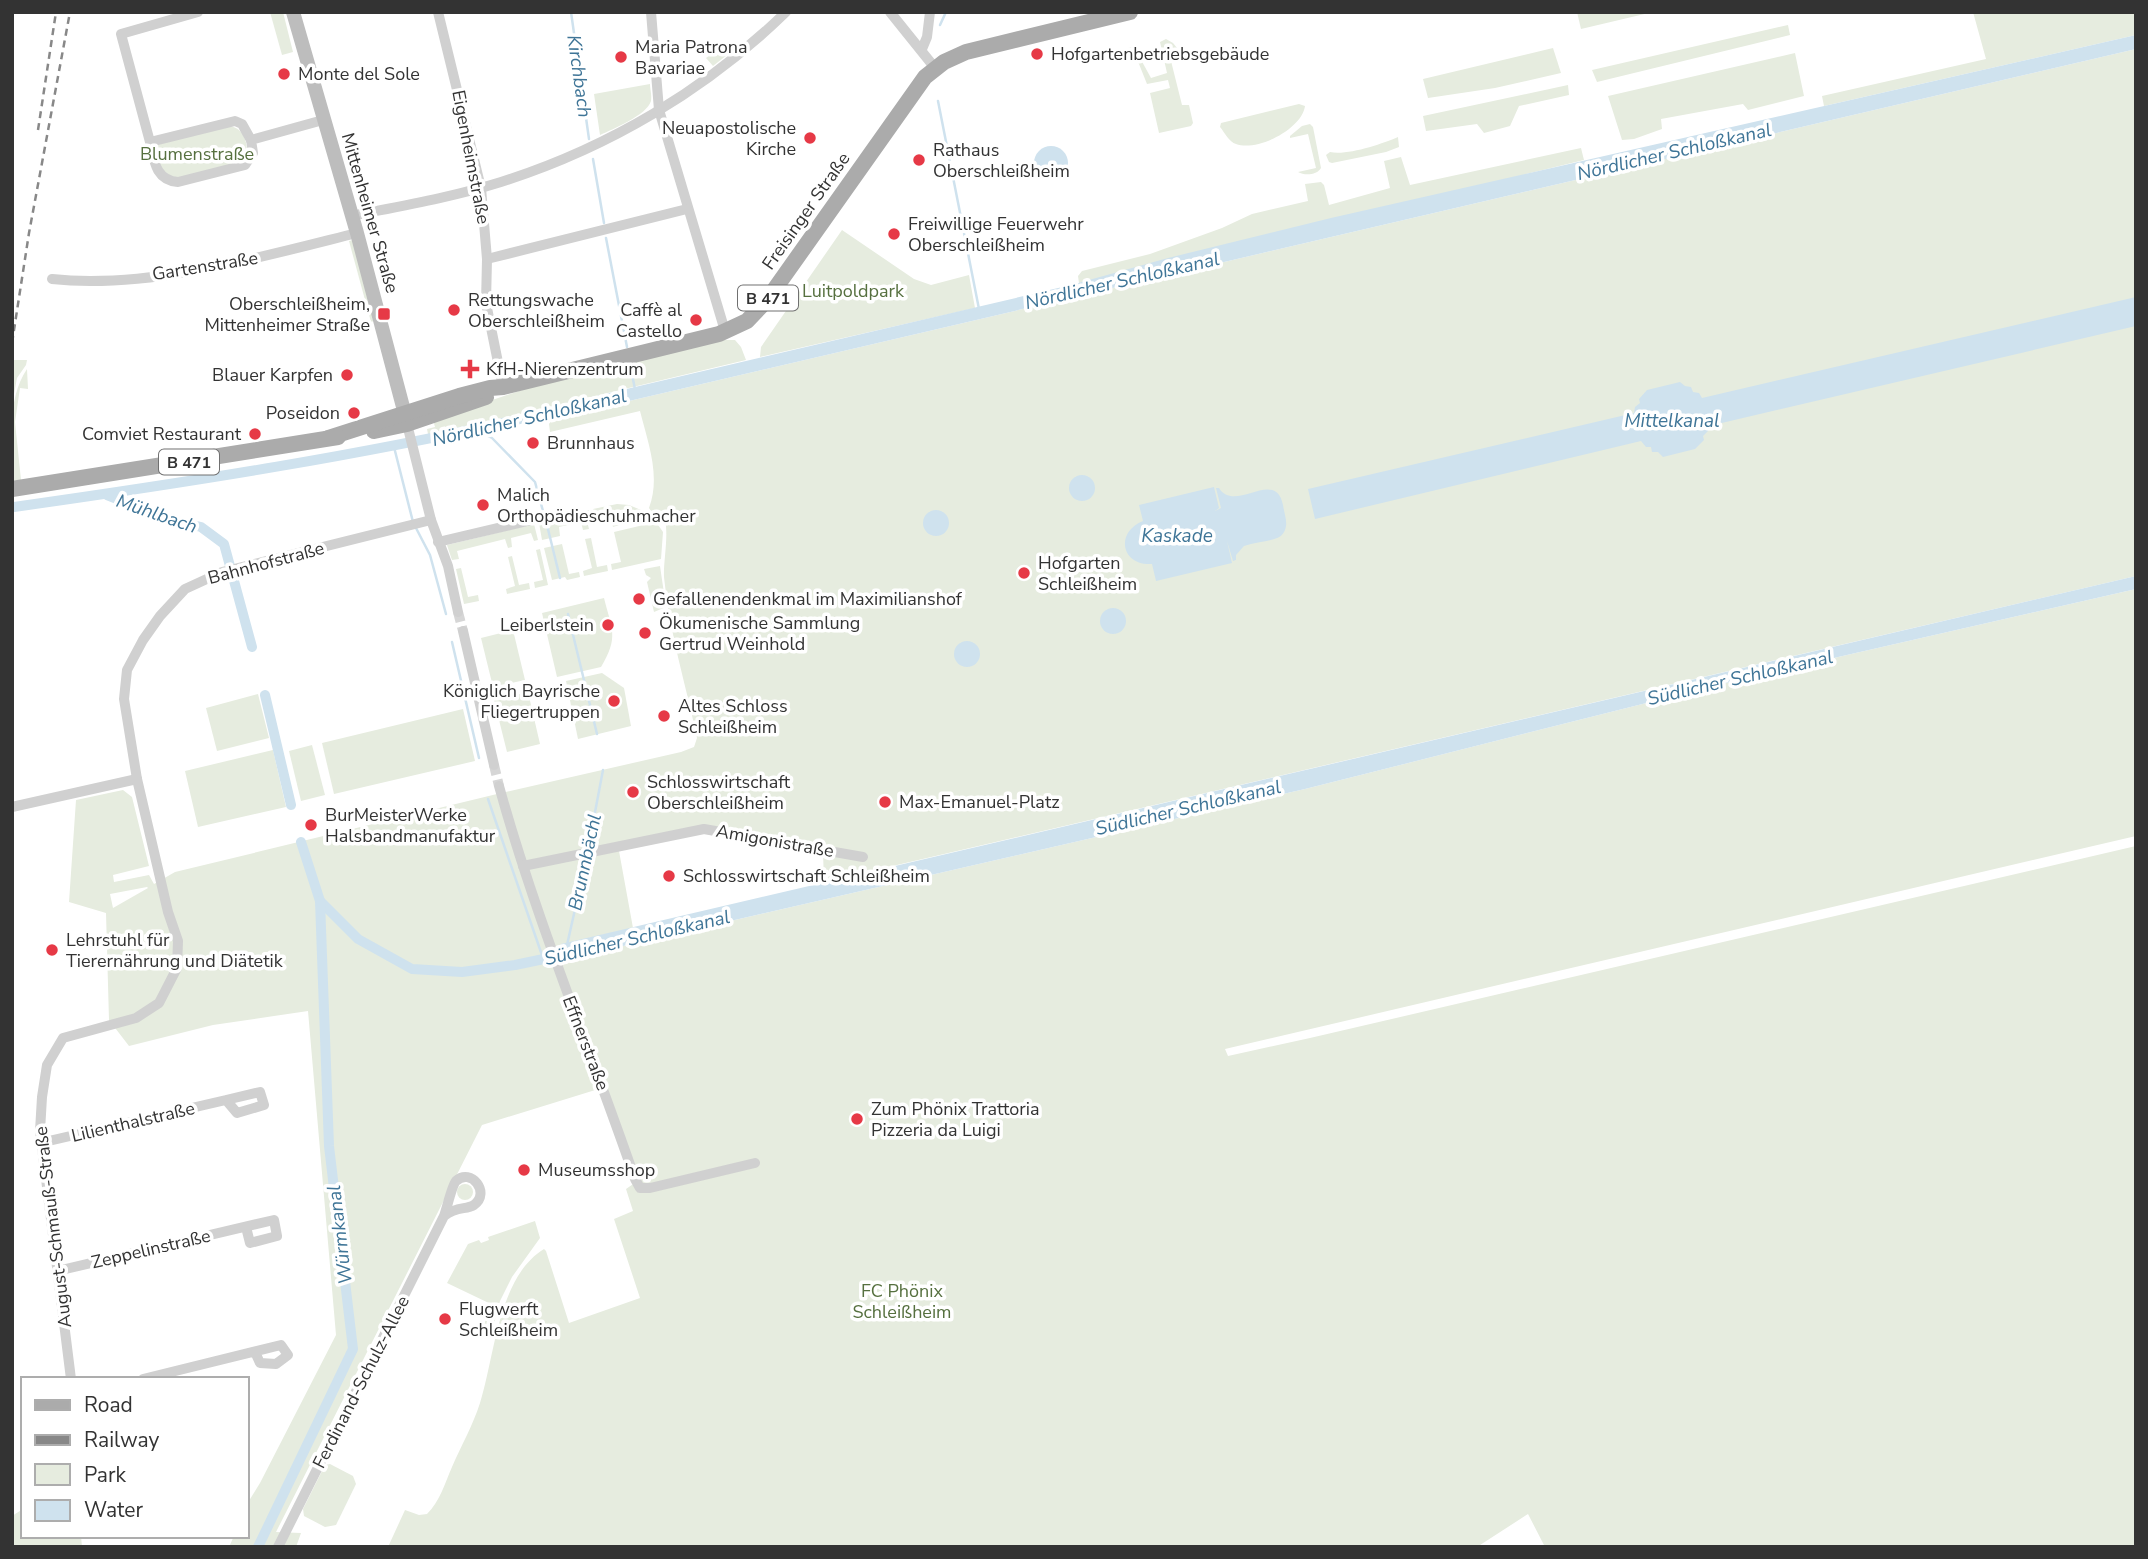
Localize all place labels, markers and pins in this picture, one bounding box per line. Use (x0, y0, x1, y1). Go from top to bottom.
place label: Maria Patrona Bavariae (635, 35, 748, 80)
place label: Hofgartenbetriebsgebäude (1051, 42, 1269, 66)
marker: Hofgartenbetriebsgebäude (1029, 46, 1045, 62)
marker: Maria Patrona Bavariae (613, 49, 629, 65)
place label: Monte del Sole (298, 62, 420, 86)
marker: Monte del Sole (276, 66, 292, 82)
place label: Neuapostolische Kirche (662, 116, 796, 161)
marker: Neuapostolische Kirche (802, 130, 818, 146)
place label: Rathaus Oberschleißheim (933, 138, 1070, 183)
marker: Rathaus Oberschleißheim (911, 152, 927, 168)
place label: Freiwillige Feuerwehr Oberschleißheim (908, 212, 1084, 257)
marker: Freiwillige Feuerwehr Oberschleißheim (886, 226, 902, 242)
place label: Rettungswache Oberschleißheim (468, 288, 605, 333)
place label: Oberschleißheim, Mittenheimer Straße (204, 292, 370, 337)
place label: Caffè al Castello (616, 298, 683, 343)
marker: Rettungswache Oberschleißheim (446, 302, 462, 318)
marker: Oberschleißheim, Mittenheimer Straße (376, 306, 392, 322)
marker: Caffè al Castello (688, 312, 704, 328)
place label: KfH-Nierenzentrum (486, 357, 644, 381)
marker: KfH-Nierenzentrum (460, 359, 480, 379)
place label: Blauer Karpfen (212, 363, 333, 387)
marker: Blauer Karpfen (339, 367, 355, 383)
place label: Poseidon (266, 401, 340, 425)
marker: Poseidon (346, 405, 362, 421)
place label: Comviet Restaurant (82, 422, 242, 446)
marker: Comviet Restaurant (247, 426, 263, 442)
place label: Brunnhaus (547, 431, 635, 455)
marker: Brunnhaus (525, 435, 541, 451)
place label: Malich Orthopädieschuhmacher (497, 483, 696, 528)
marker: Malich Orthopädieschuhmacher (475, 497, 491, 513)
place label: Hofgarten Schleißheim (1038, 551, 1137, 596)
marker: Hofgarten Schleißheim (1016, 565, 1032, 581)
place label: Gefallenendenkmal im Maximilianshof (653, 587, 963, 611)
marker: Gefallenendenkmal im Maximilianshof (631, 591, 647, 607)
place label: Ökumenische Sammlung Gertrud Weinhold (659, 611, 860, 656)
place label: Leiberlstein (500, 613, 594, 637)
marker: Leiberlstein (600, 617, 616, 633)
marker: Ökumenische Sammlung Gertrud Weinhold (637, 625, 653, 641)
place label: Königlich Bayrische Fliegertruppen (443, 679, 600, 724)
marker: Königlich Bayrische Fliegertruppen (606, 693, 622, 709)
place label: Altes Schloss Schleißheim (678, 694, 788, 739)
marker: Altes Schloss Schleißheim (656, 708, 672, 724)
place label: Schlosswirtschaft Oberschleißheim (647, 770, 791, 815)
marker: Schlosswirtschaft Oberschleißheim (625, 784, 641, 800)
place label: Max-Emanuel-Platz (899, 790, 1060, 814)
marker: Max-Emanuel-Platz (877, 794, 893, 810)
place label: BurMeisterWerke Halsbandmanufaktur (325, 803, 496, 848)
marker: BurMeisterWerke Halsbandmanufaktur (303, 817, 319, 833)
place label: Schlosswirtschaft Schleißheim (683, 864, 930, 888)
marker: Schlosswirtschaft Schleißheim (661, 868, 677, 884)
place label: Lehrstuhl für Tierernährung und Diätetik (66, 928, 284, 973)
marker: Lehrstuhl für Tierernährung und Diätetik (44, 942, 60, 958)
place label: Zum Phönix Trattoria Pizzeria da Luigi (871, 1097, 1039, 1142)
marker: Zum Phönix Trattoria Pizzeria da Luigi (849, 1111, 865, 1127)
place label: Museumsshop (538, 1158, 655, 1182)
marker: Museumsshop (516, 1162, 532, 1178)
place label: Flugwerft Schleißheim (459, 1297, 558, 1342)
marker: Flugwerft Schleißheim (437, 1311, 453, 1327)

